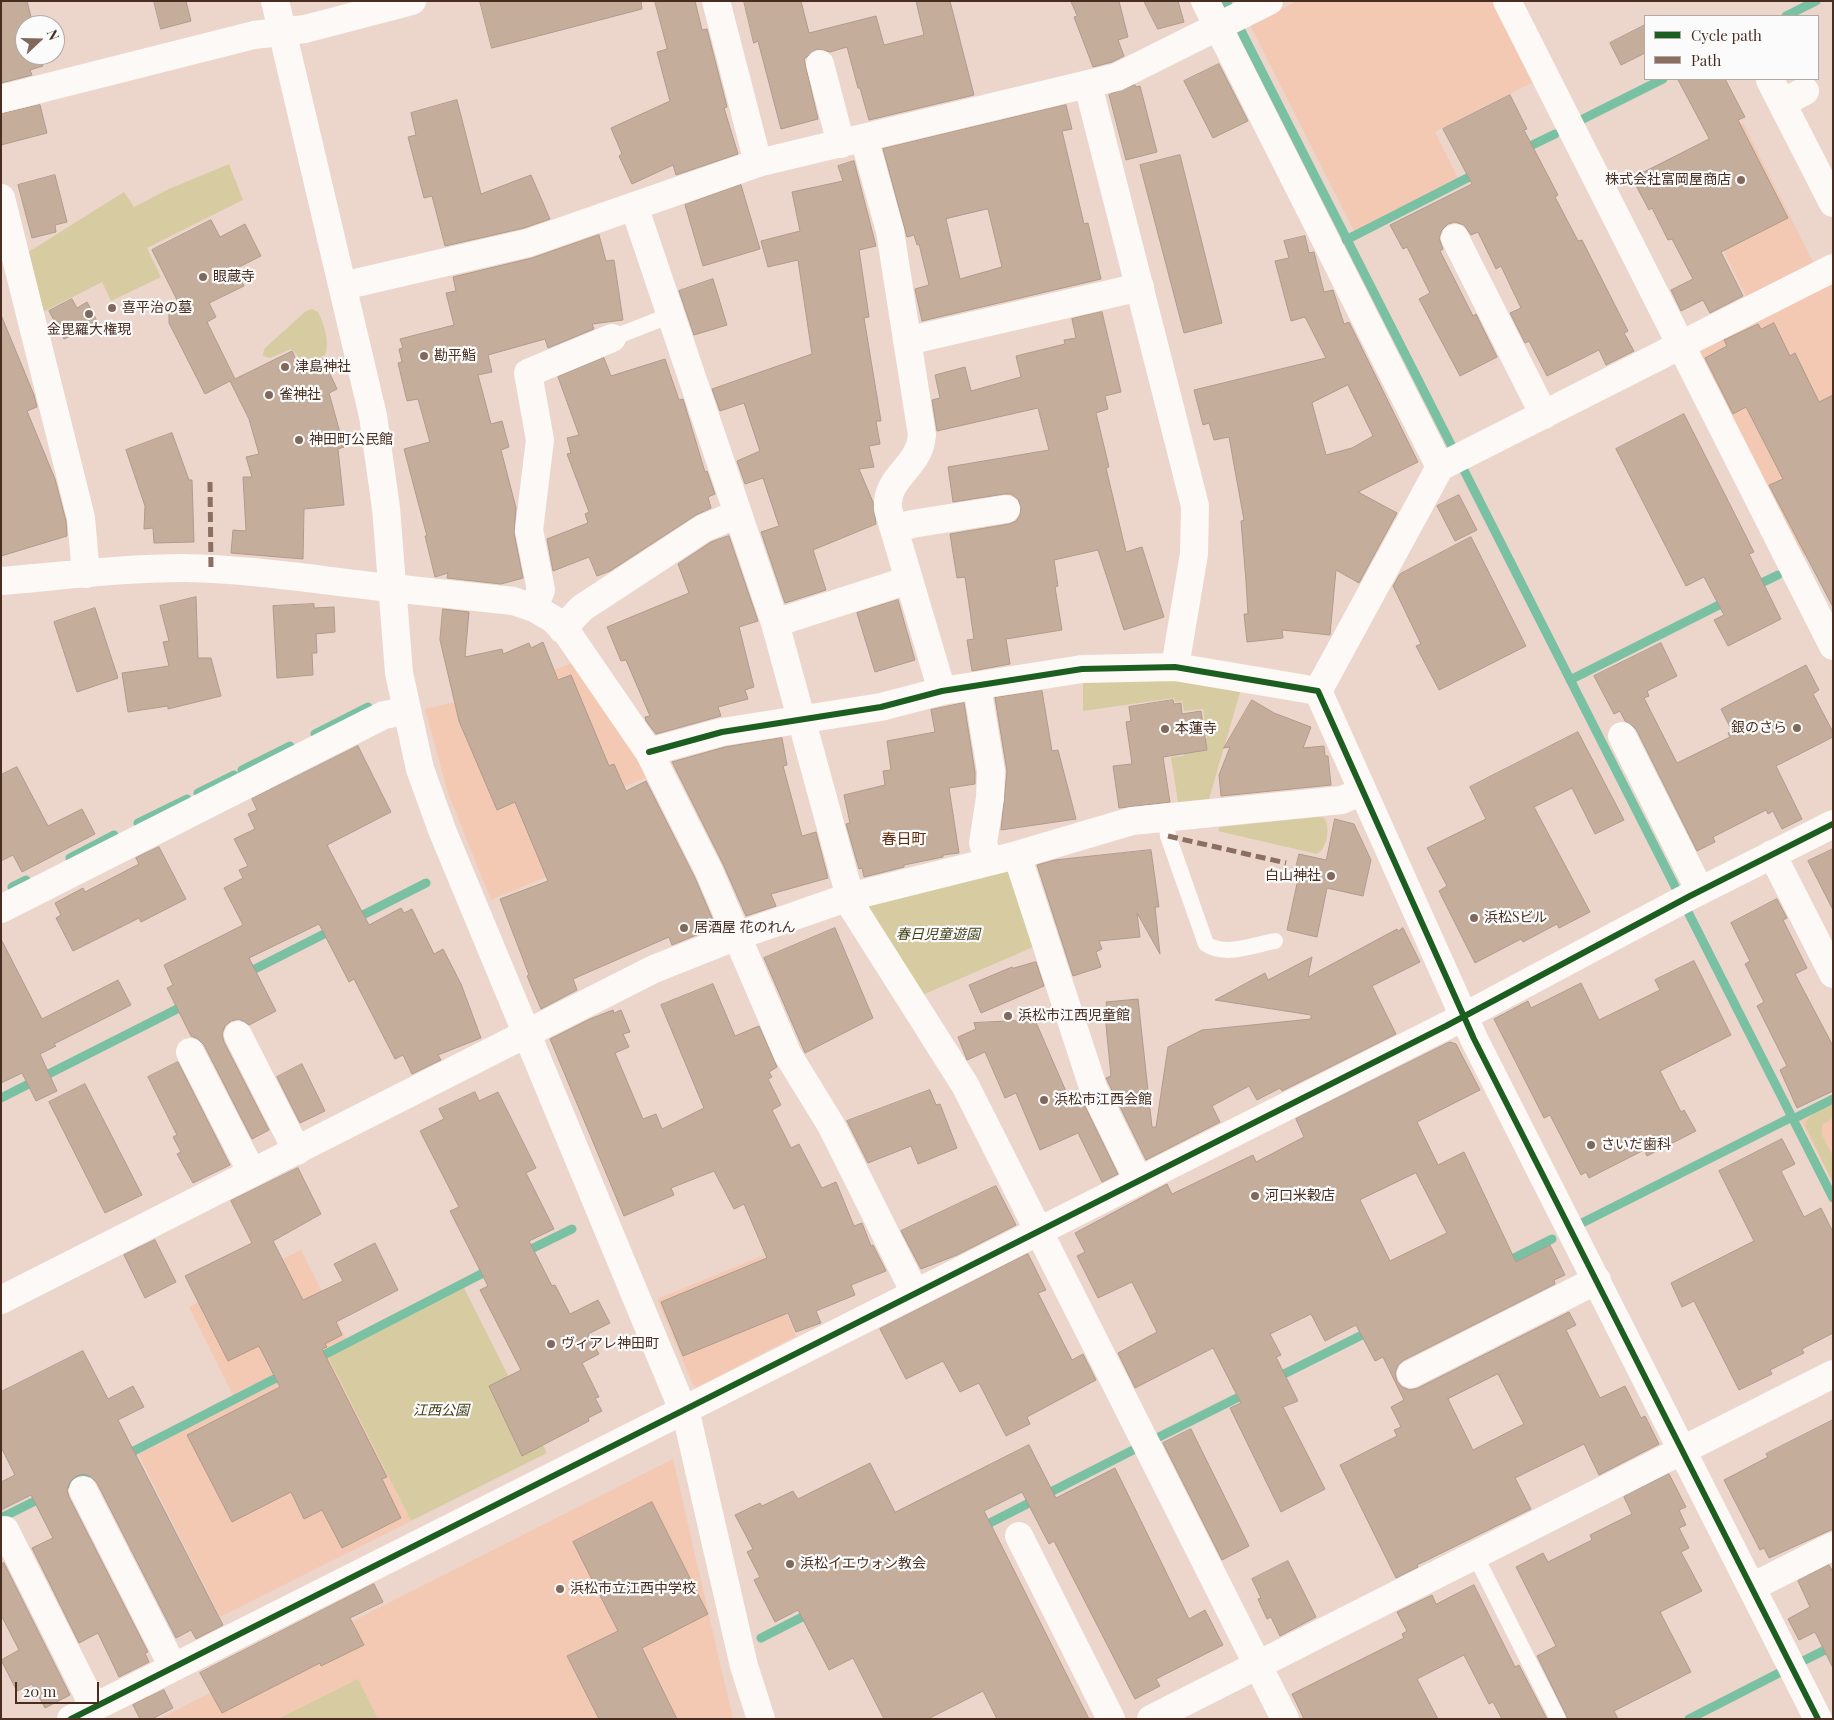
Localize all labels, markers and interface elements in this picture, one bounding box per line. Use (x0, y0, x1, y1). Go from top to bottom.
north arrow (15, 15, 65, 65)
legend (1644, 15, 1819, 80)
text: Cycle path (1691, 25, 1762, 45)
text: N (43, 27, 64, 43)
text: Path (1691, 50, 1721, 70)
place label: 株式会社富岡屋商店 (1605, 172, 1731, 188)
marker: 株式会社富岡屋商店 (1735, 174, 1747, 186)
place label: 眼蔵寺 (213, 269, 255, 285)
marker: 眼蔵寺 (197, 271, 209, 283)
place label: 喜平治の墓 (122, 300, 192, 316)
marker: 喜平治の墓 (106, 302, 118, 314)
marker: 金毘羅大権現 (83, 308, 95, 320)
place label: 金毘羅大権現 (47, 322, 131, 338)
place label: 勘平鮨 (434, 348, 476, 364)
marker: 勘平鮨 (418, 350, 430, 362)
place label: 津島神社 (295, 359, 351, 375)
marker: 津島神社 (279, 361, 291, 373)
place label: 雀神社 (279, 387, 321, 403)
marker: 雀神社 (263, 389, 275, 401)
place label: 神田町公民館 (309, 432, 393, 448)
marker: 神田町公民館 (293, 434, 305, 446)
place label: 銀のさら (1731, 720, 1787, 736)
place label: 本蓮寺 (1175, 721, 1217, 737)
marker: 銀のさら (1791, 722, 1803, 734)
marker: 本蓮寺 (1159, 723, 1171, 735)
district label: 春日町 (882, 830, 926, 848)
place label: 白山神社 (1265, 868, 1321, 884)
marker: 白山神社 (1325, 870, 1337, 882)
place label: 浜松Sビル (1484, 910, 1548, 926)
marker: 浜松Sビル (1468, 912, 1480, 924)
place label: 居酒屋 花のれん (694, 920, 795, 936)
marker: 居酒屋 花のれん (678, 922, 690, 934)
park label: 春日児童遊園 (896, 927, 980, 943)
place label: 浜松市江西児童館 (1018, 1008, 1130, 1024)
marker: 浜松市江西児童館 (1002, 1010, 1014, 1022)
place label: 浜松市江西会館 (1054, 1092, 1152, 1108)
marker: 浜松市江西会館 (1038, 1094, 1050, 1106)
place label: さいだ歯科 (1601, 1137, 1671, 1153)
marker: さいだ歯科 (1585, 1139, 1597, 1151)
place label: 河口米穀店 (1265, 1188, 1335, 1204)
marker: 河口米穀店 (1249, 1190, 1261, 1202)
place label: ヴィアレ神田町 (561, 1336, 659, 1352)
marker: ヴィアレ神田町 (545, 1338, 557, 1350)
park label: 江西公園 (413, 1403, 469, 1419)
place label: 浜松イエウォン教会 (800, 1556, 926, 1572)
marker: 浜松イエウォン教会 (784, 1558, 796, 1570)
place label: 浜松市立江西中学校 (570, 1581, 696, 1597)
marker: 浜松市立江西中学校 (554, 1583, 566, 1595)
scale bar (18, 1672, 101, 1704)
text: 20 m (23, 1681, 56, 1701)

